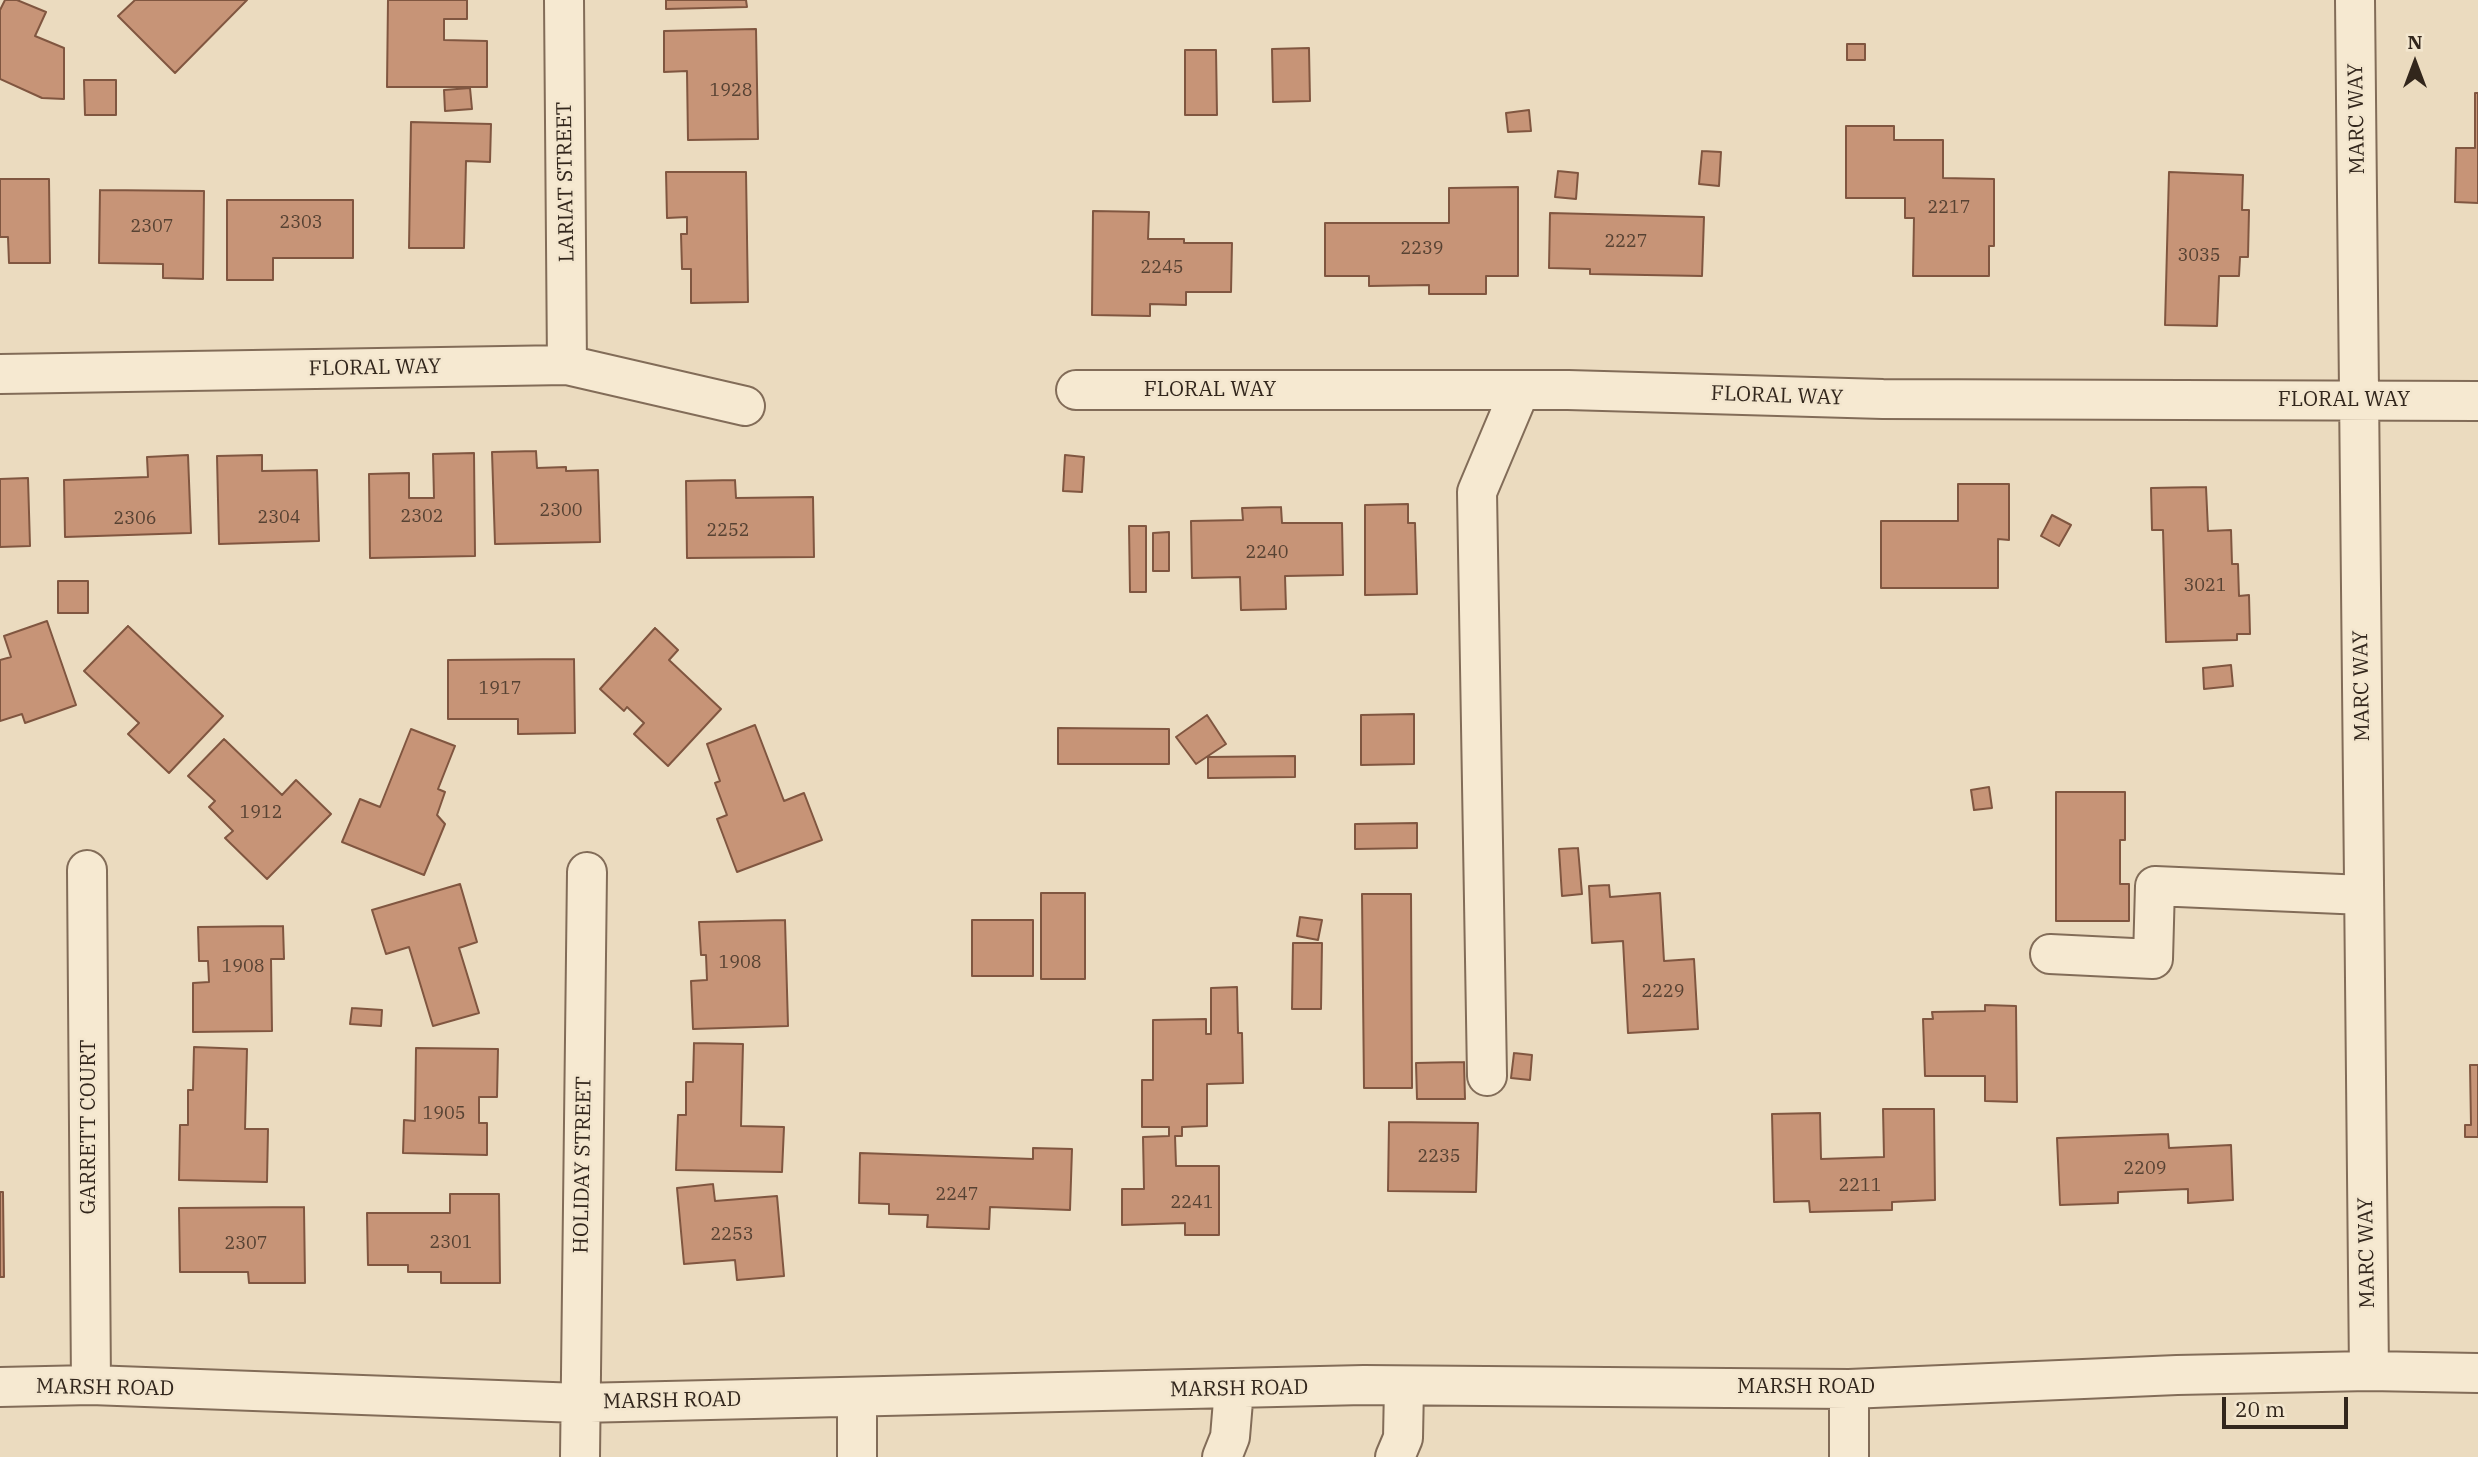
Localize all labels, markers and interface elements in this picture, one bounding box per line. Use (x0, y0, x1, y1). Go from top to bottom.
north arrow (2380, 28, 2450, 98)
text: N (2407, 30, 2423, 54)
street label: MARC WAY (2343, 63, 2371, 175)
house number: 1928 (709, 80, 753, 102)
street label: LARIAT STREET (552, 101, 580, 263)
house number: 2217 (1927, 197, 1971, 219)
house number: 2303 (279, 212, 323, 234)
house number: 2307 (130, 216, 174, 238)
house number: 2227 (1604, 231, 1648, 253)
house number: 2239 (1400, 238, 1444, 260)
house number: 3035 (2177, 245, 2221, 267)
house number: 2245 (1140, 257, 1184, 279)
street label: FLORAL WAY (309, 354, 441, 382)
street label: FLORAL WAY (1144, 377, 1276, 403)
street label: FLORAL WAY (1710, 381, 1844, 411)
street label: FLORAL WAY (2278, 387, 2410, 413)
house number: 2300 (539, 500, 583, 522)
house number: 2302 (400, 506, 444, 528)
house number: 2304 (257, 507, 301, 529)
house number: 2306 (113, 508, 157, 530)
house number: 2252 (706, 520, 750, 542)
house number: 2240 (1245, 542, 1289, 564)
house number: 3021 (2183, 575, 2227, 597)
street label: MARC WAY (2348, 630, 2376, 742)
house number: 1917 (478, 678, 522, 700)
house number: 1912 (239, 802, 283, 824)
house number: 1908 (718, 952, 762, 974)
house number: 1908 (221, 956, 265, 978)
house number: 2229 (1641, 981, 1685, 1003)
street label: GARRETT COURT (76, 1040, 102, 1214)
street label: HOLIDAY STREET (569, 1076, 597, 1254)
house number: 1905 (422, 1103, 466, 1125)
house number: 2235 (1417, 1146, 1461, 1168)
house number: 2209 (2123, 1158, 2167, 1180)
house number: 2211 (1838, 1175, 1882, 1197)
house number: 2247 (935, 1184, 979, 1206)
house number: 2241 (1170, 1192, 1214, 1214)
street label: MARC WAY (2353, 1197, 2381, 1309)
house number: 2253 (710, 1224, 754, 1246)
house number: 2301 (429, 1232, 473, 1254)
house number: 2307 (224, 1233, 268, 1255)
street label: MARSH ROAD (36, 1374, 174, 1402)
street label: MARSH ROAD (1737, 1374, 1875, 1400)
street label: MARSH ROAD (1170, 1375, 1308, 1403)
scale bar (2226, 1384, 2352, 1428)
street label: MARSH ROAD (603, 1387, 741, 1415)
text: 20 m (2235, 1395, 2285, 1423)

